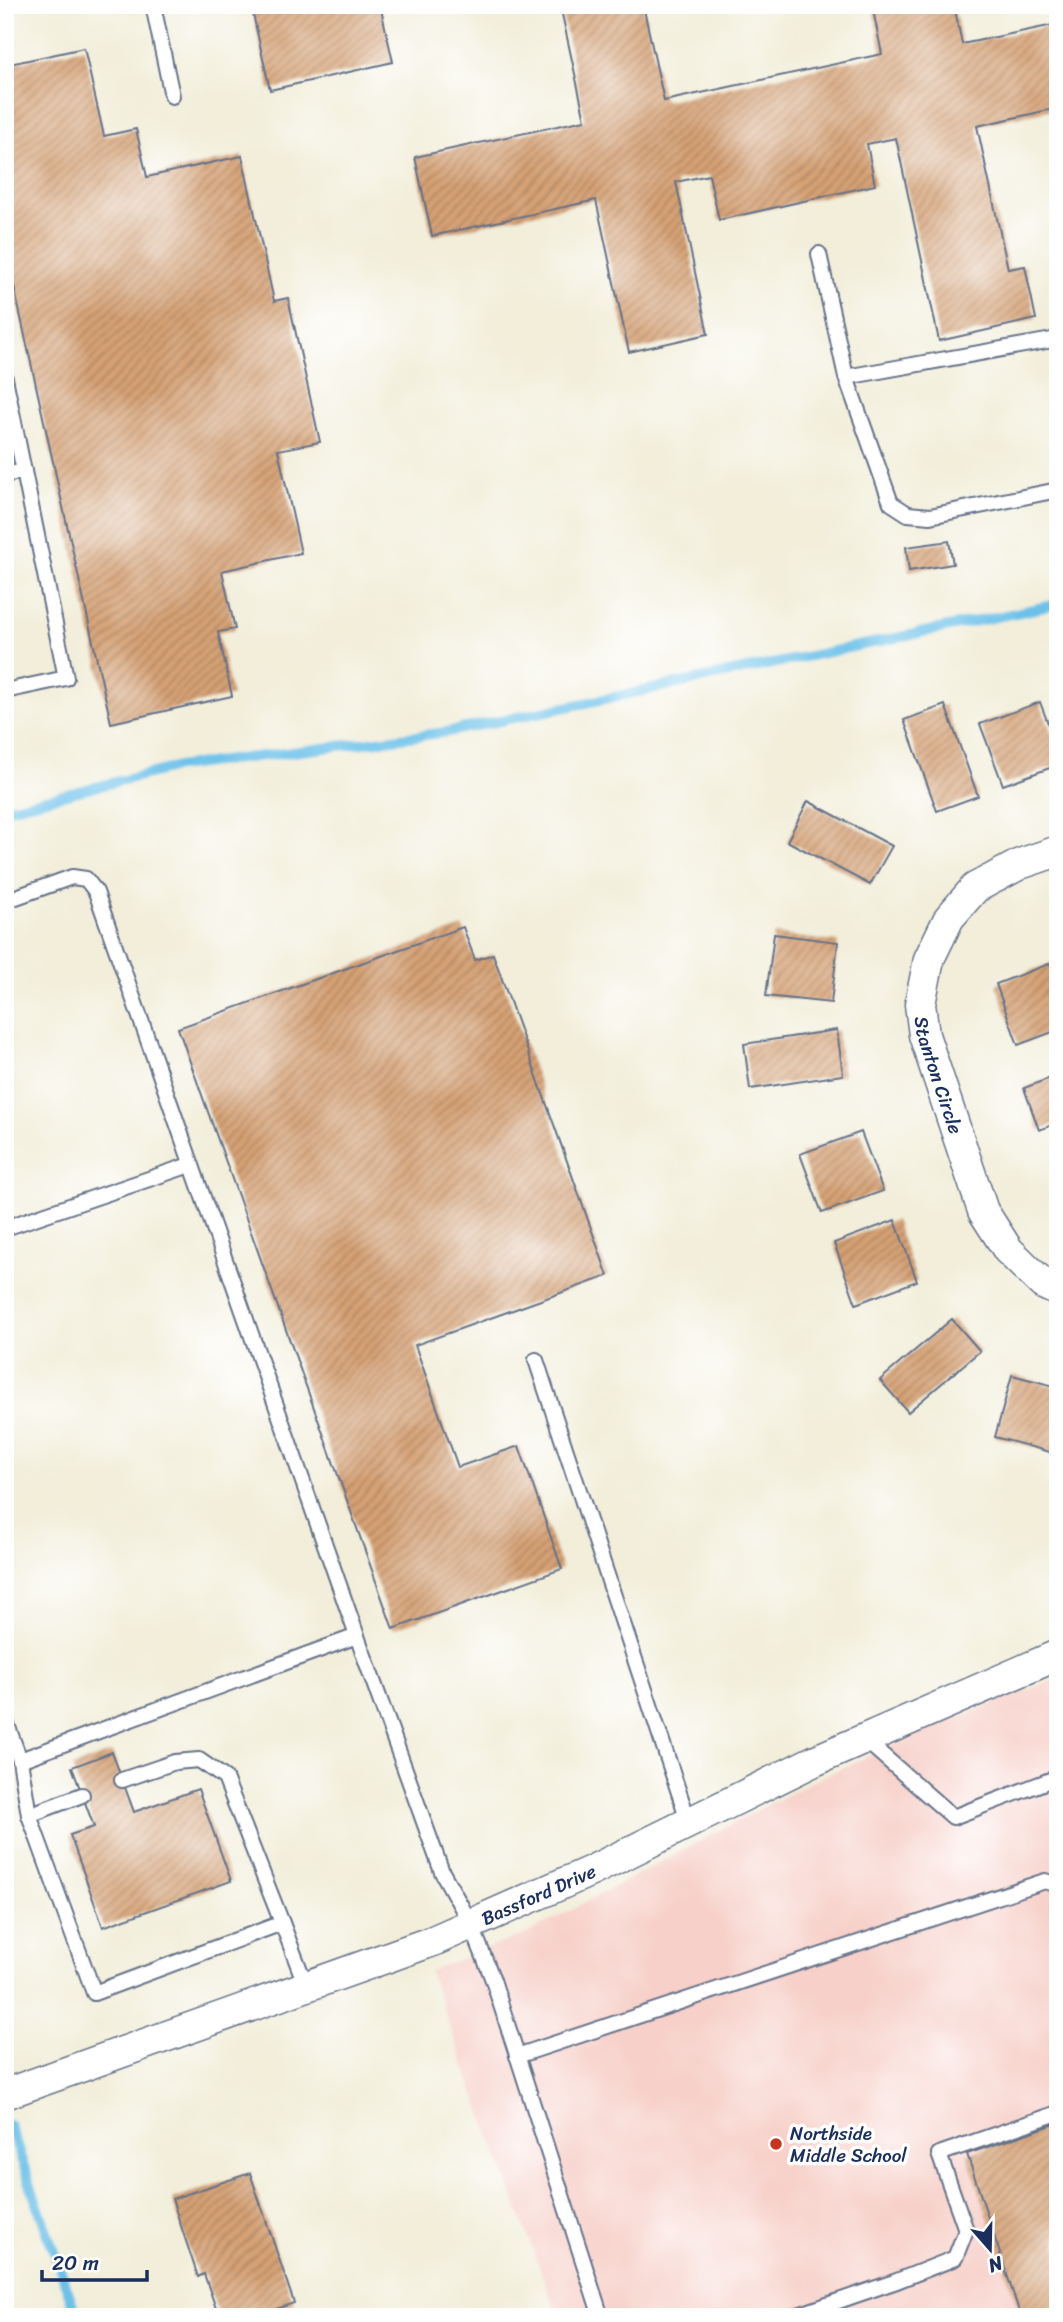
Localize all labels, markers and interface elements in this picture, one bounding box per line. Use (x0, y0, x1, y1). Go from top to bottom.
street label: Stanton Circle (905, 1014, 972, 1139)
street label: Bassford Drive (476, 1855, 602, 1935)
place label: Northside Middle School (790, 2117, 907, 2172)
marker: Northside Middle School (768, 2136, 784, 2152)
north arrow (954, 2214, 1024, 2284)
scale bar (42, 2238, 147, 2282)
text: 20 m (52, 2244, 99, 2282)
text: N (983, 2246, 1008, 2283)

